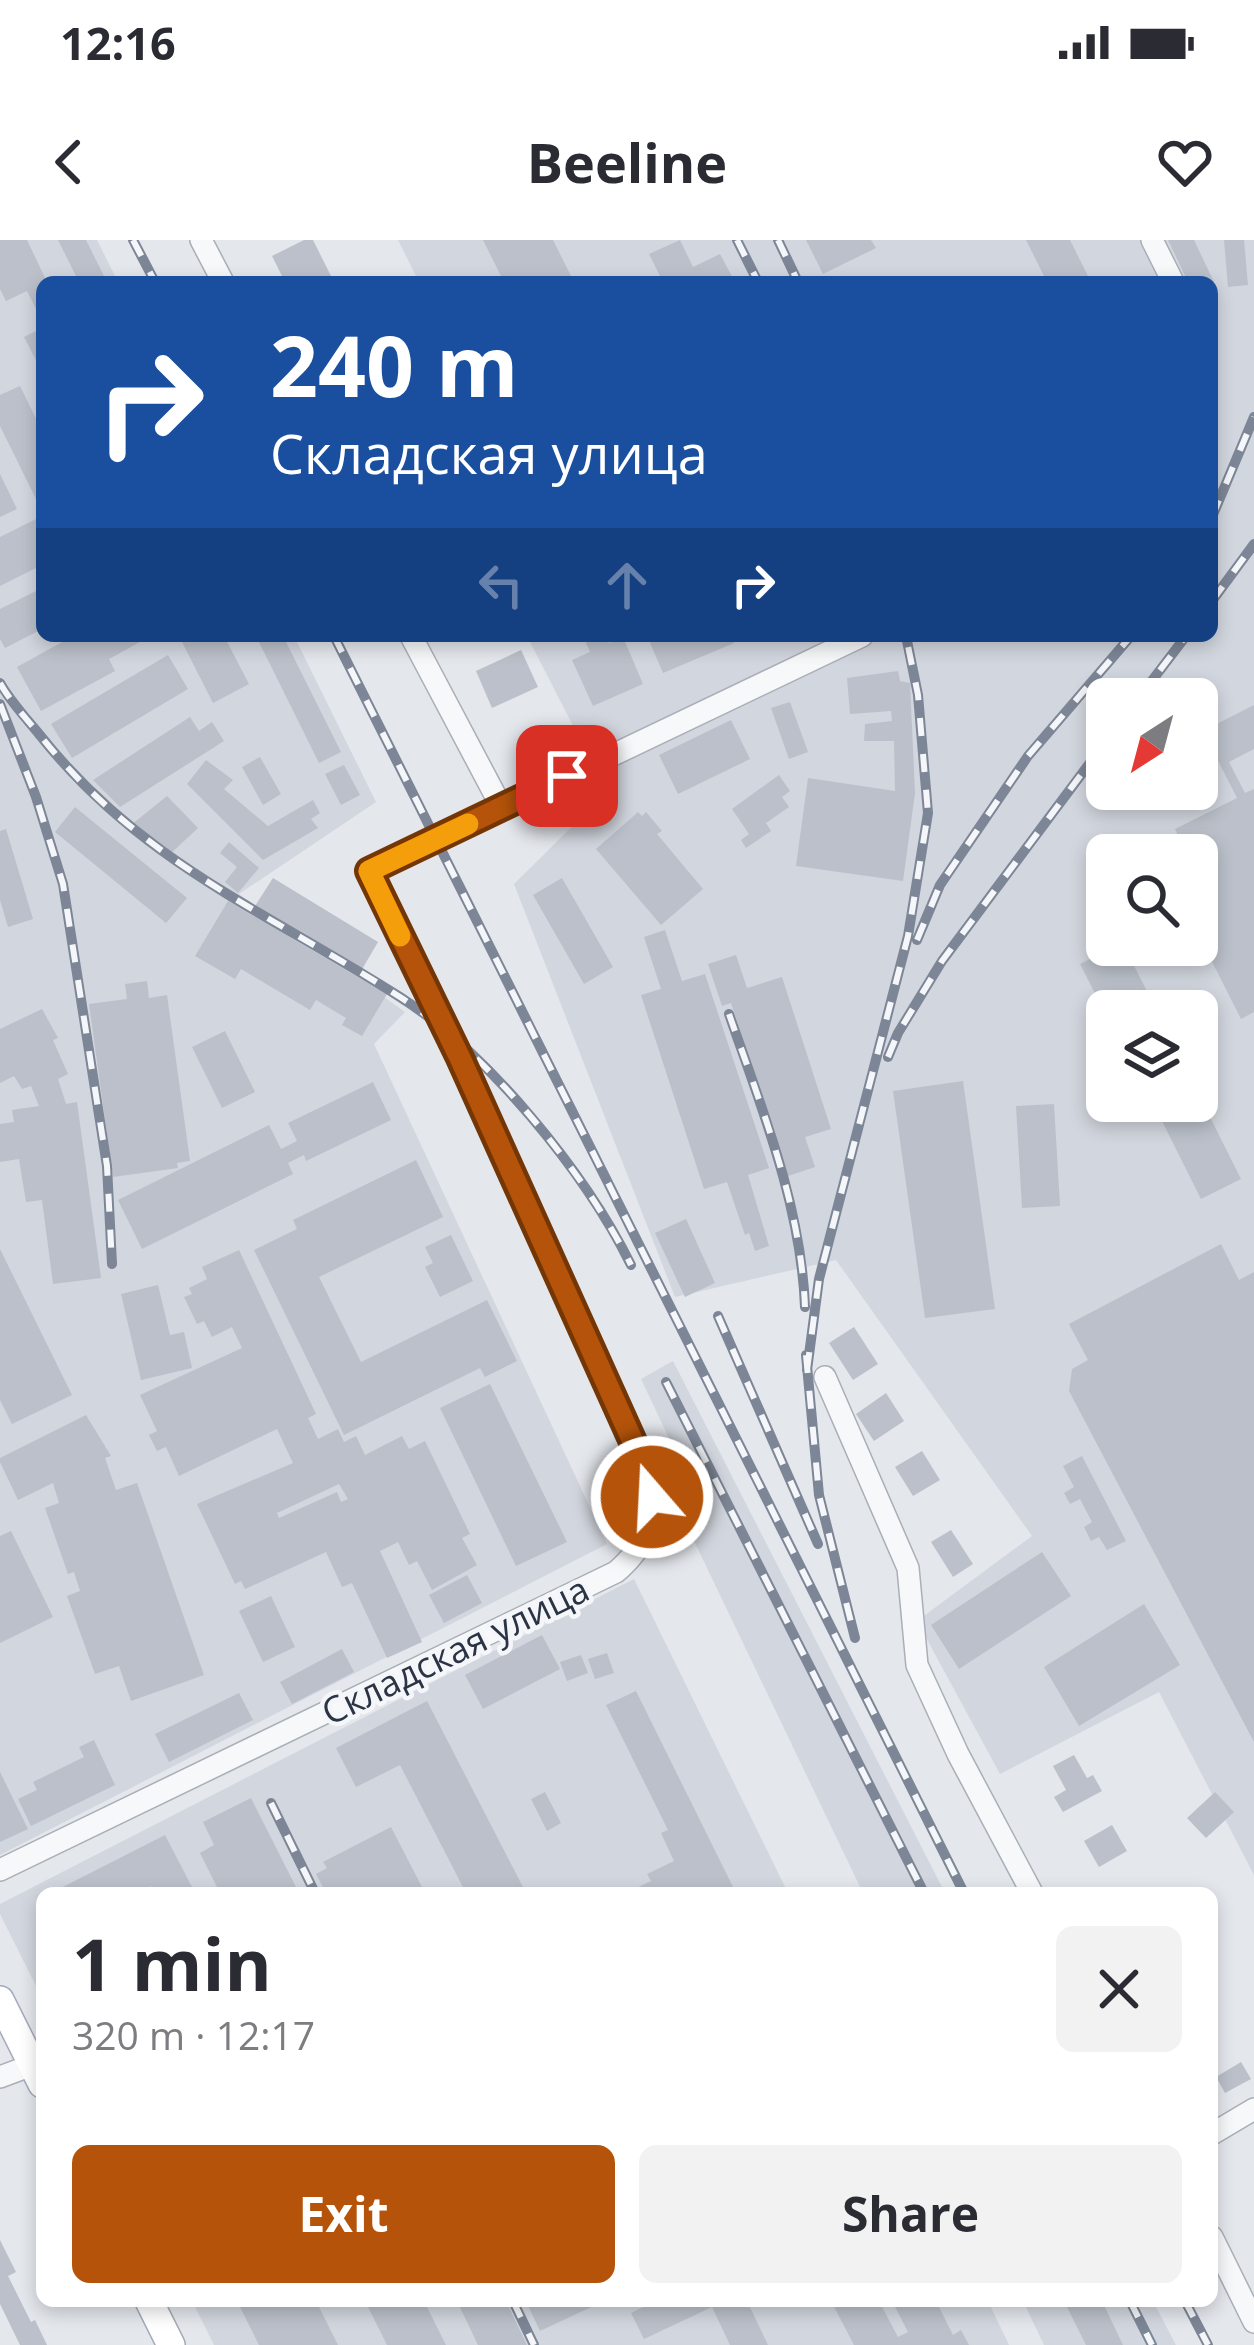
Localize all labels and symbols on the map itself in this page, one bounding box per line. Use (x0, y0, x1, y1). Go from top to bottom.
north arrow (1086, 678, 1218, 810)
pin (516, 725, 618, 827)
position arrow (589, 1434, 715, 1560)
street label: Складская улица (313, 1564, 597, 1736)

